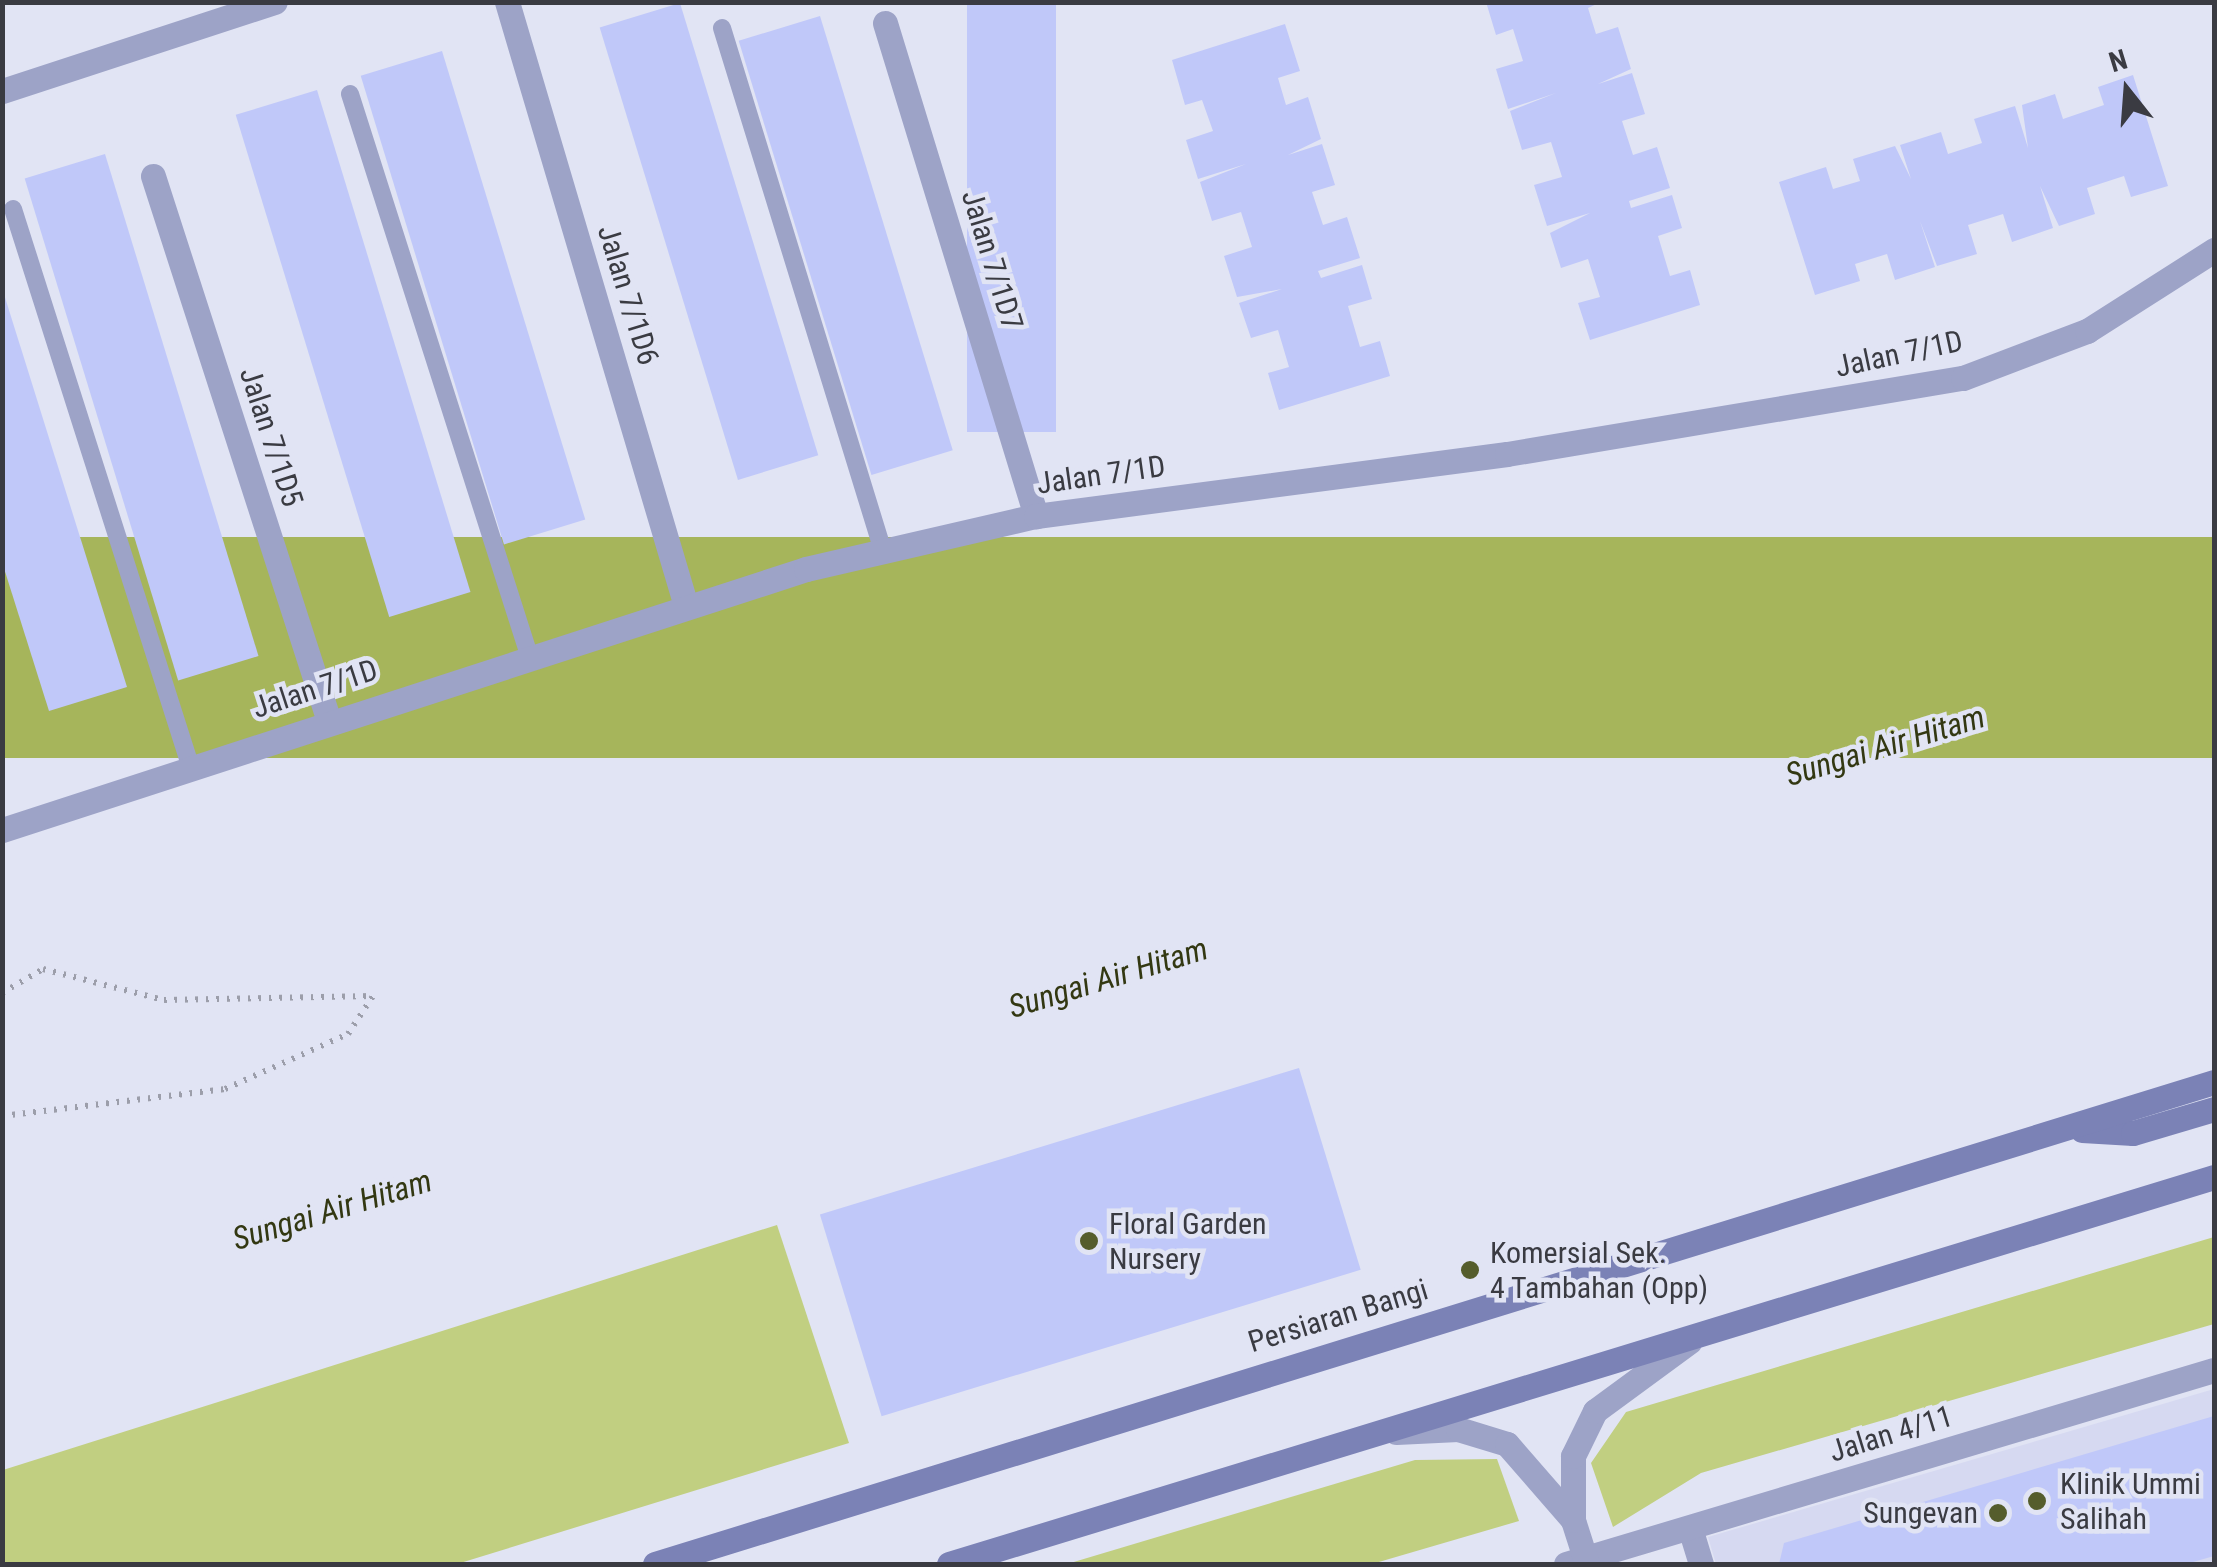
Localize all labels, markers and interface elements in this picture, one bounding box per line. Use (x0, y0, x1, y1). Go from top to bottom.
north arrow (2077, 40, 2177, 140)
text: N (2105, 43, 2131, 79)
street label: Jalan 7/1D7 (954, 186, 1030, 334)
street label: Jalan 7/1D6 (590, 221, 666, 369)
street label: Jalan 7/1D (1832, 323, 1966, 385)
street label: Jalan 7/1D5 (232, 363, 310, 511)
street label: Jalan 7/1D (1034, 448, 1168, 502)
street label: Jalan 7/1D (248, 652, 382, 726)
water label: Sungai Air Hitam (1781, 697, 1989, 795)
water label: Sungai Air Hitam (1004, 929, 1212, 1027)
water label: Sungai Air Hitam (228, 1161, 436, 1259)
place label: Floral Garden Nursery (1109, 1206, 1266, 1276)
marker: Floral Garden Nursery (1078, 1230, 1100, 1252)
place label: Komersial Sek. 4 Tambahan (Opp) (1490, 1235, 1709, 1306)
marker: Komersial Sek. 4 Tambahan (Opp) (1459, 1259, 1481, 1281)
street label: Persiaran Bangi (1244, 1272, 1432, 1360)
street label: Jalan 4/11 (1825, 1398, 1957, 1470)
place label: Klinik Ummi Salihah (2060, 1466, 2201, 1536)
marker: Klinik Ummi Salihah (2024, 1488, 2050, 1514)
place label: Sungevan (1863, 1495, 1978, 1531)
marker: Sungevan (1987, 1502, 2009, 1524)

